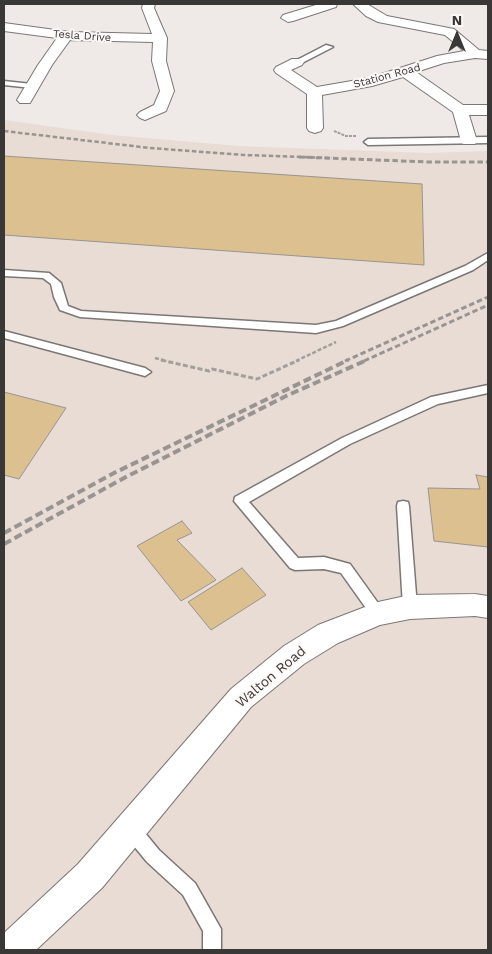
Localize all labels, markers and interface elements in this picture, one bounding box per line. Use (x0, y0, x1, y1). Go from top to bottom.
north arrow (432, 10, 482, 60)
text: N (452, 12, 462, 28)
street label: Tesla Drive (52, 27, 112, 45)
street label: Station Road (352, 61, 422, 91)
street label: Walton Road (232, 643, 310, 711)

